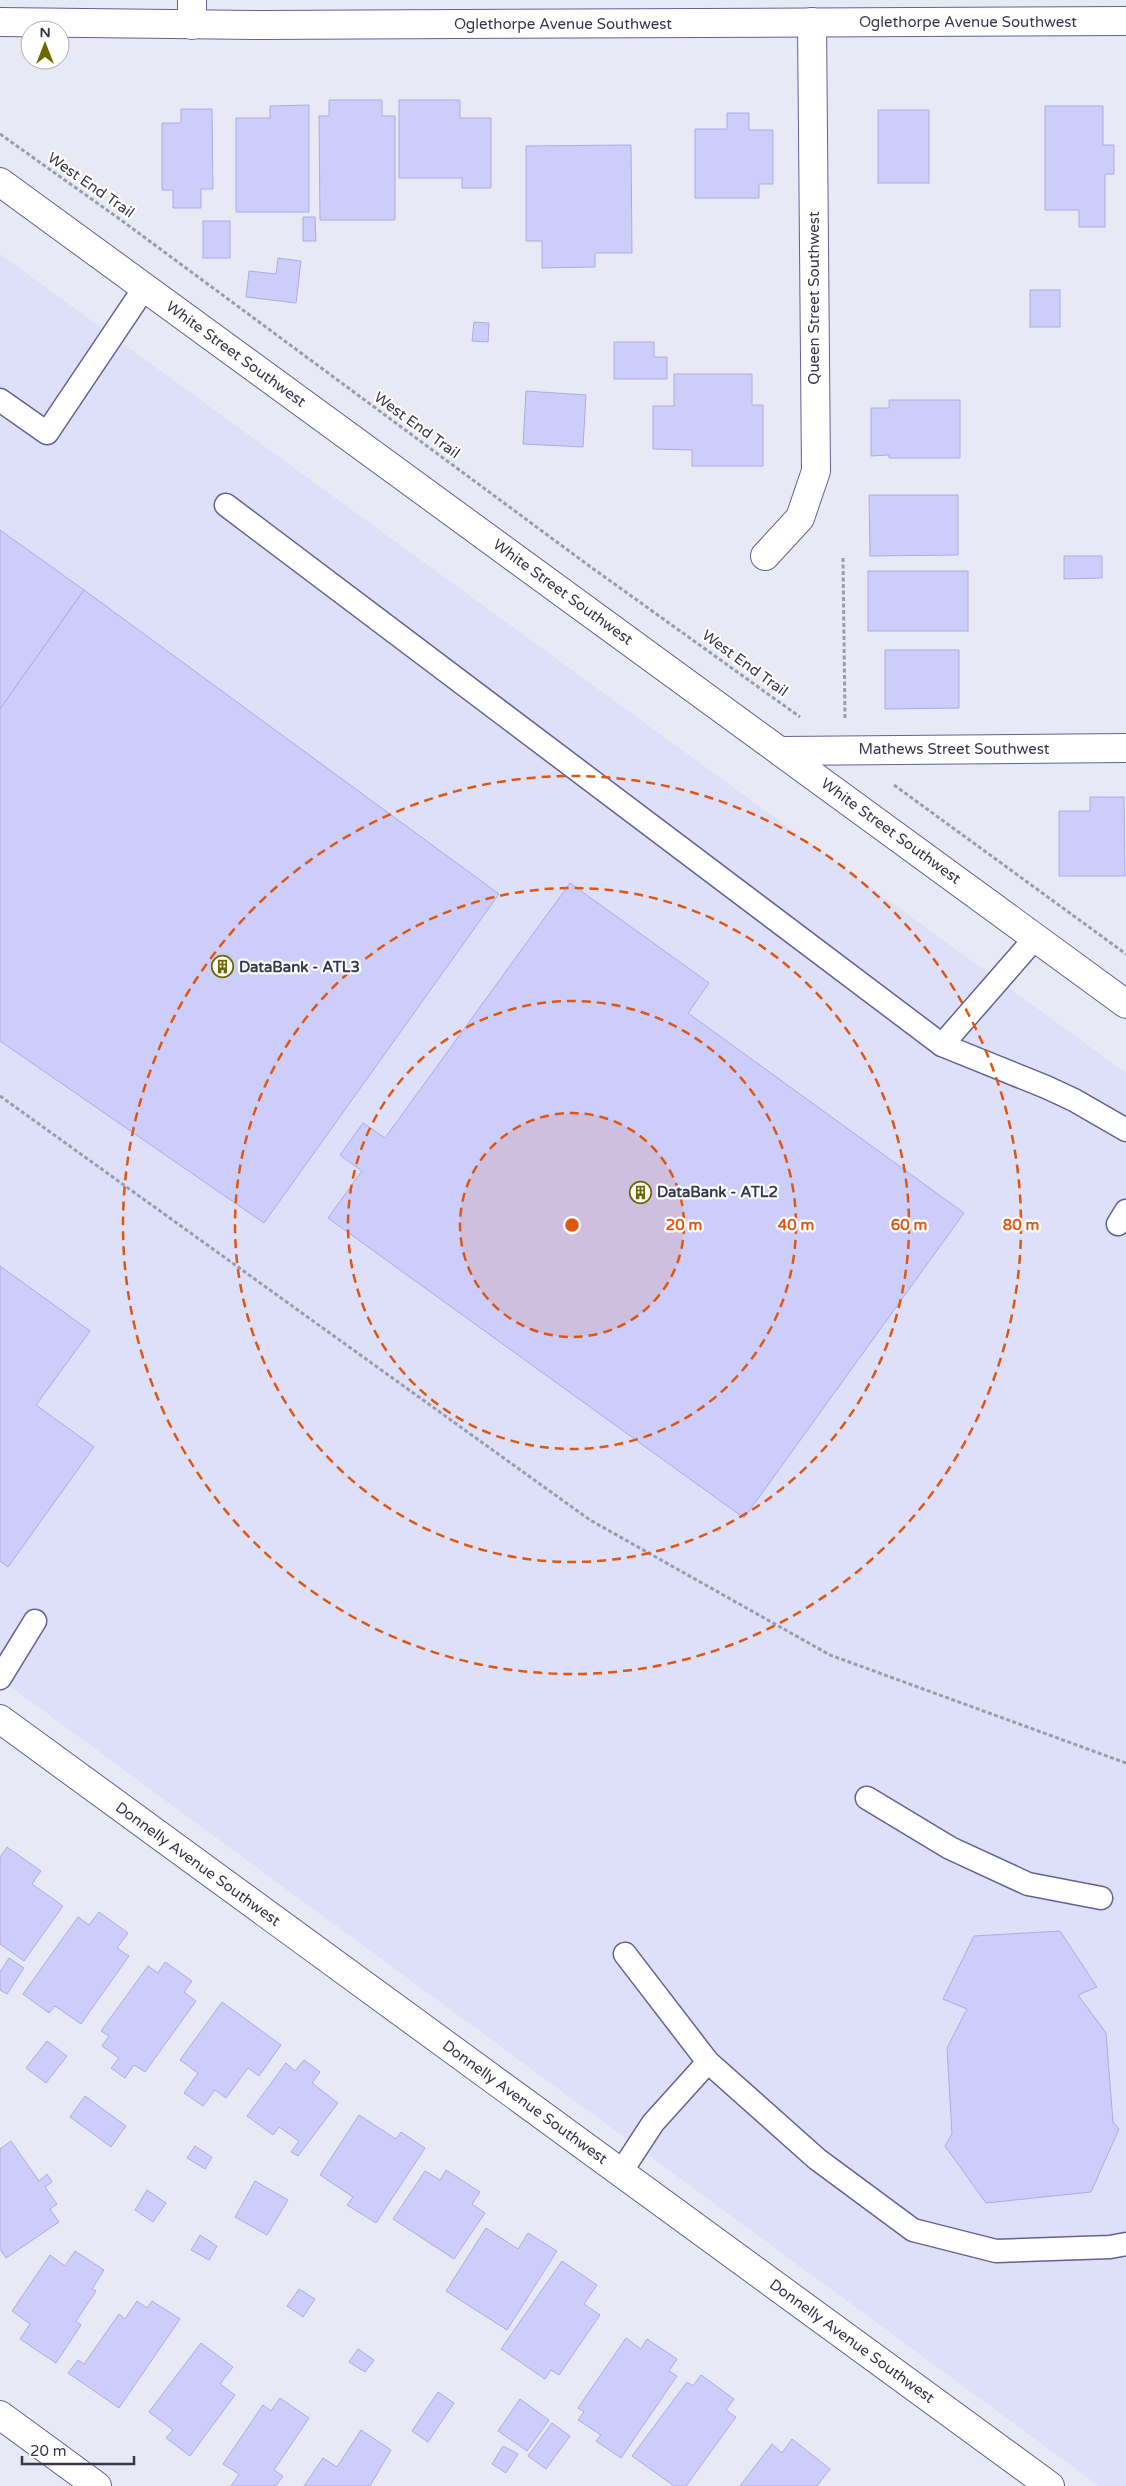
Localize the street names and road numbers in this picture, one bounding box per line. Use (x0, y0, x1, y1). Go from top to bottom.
street label: Oglethorpe Avenue Southwest (859, 13, 1077, 31)
street label: Oglethorpe Avenue Southwest (454, 15, 672, 33)
street label: West End Trail (44, 148, 138, 222)
street label: Queen Street Southwest (805, 211, 823, 385)
street label: White Street Southwest (163, 297, 310, 411)
street label: West End Trail (371, 388, 463, 462)
street label: White Street Southwest (490, 535, 637, 649)
street label: West End Trail (699, 626, 791, 700)
street label: Mathews Street Southwest (858, 740, 1050, 758)
street label: White Street Southwest (818, 774, 965, 888)
street label: Donnelly Avenue Southwest (112, 1798, 284, 1930)
street label: Donnelly Avenue Southwest (439, 2036, 611, 2168)
street label: Donnelly Avenue Southwest (766, 2275, 938, 2407)

